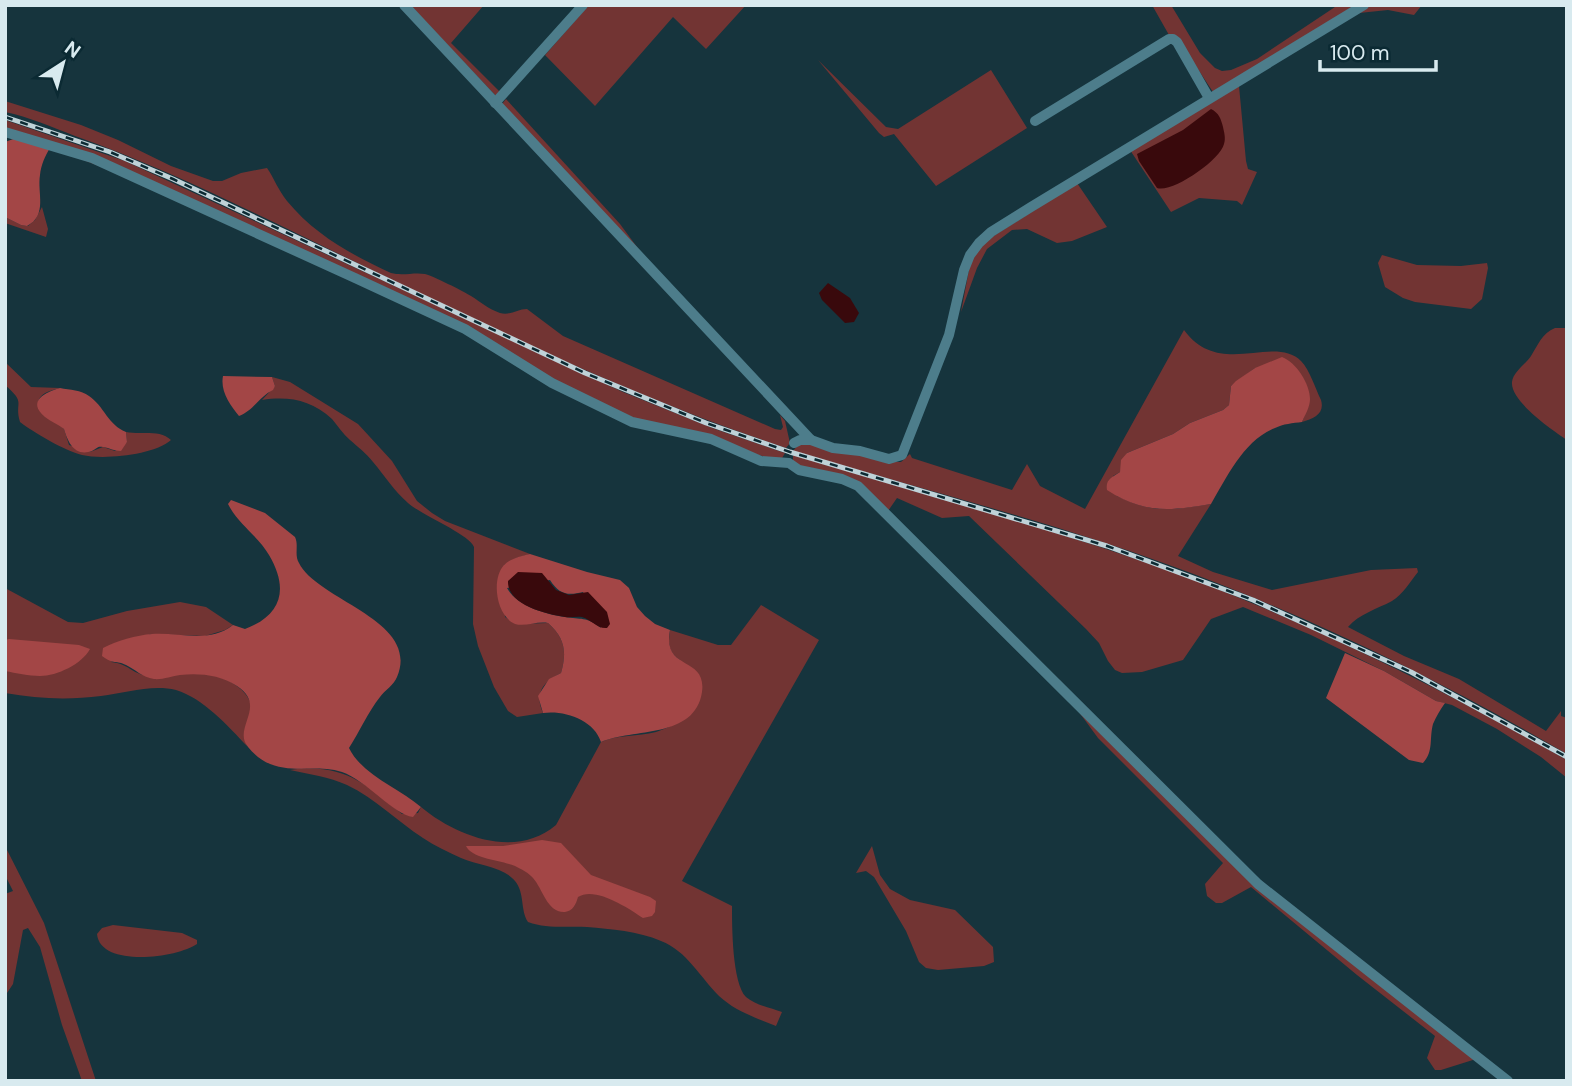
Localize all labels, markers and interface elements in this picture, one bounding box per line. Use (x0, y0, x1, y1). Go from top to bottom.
north arrow (28, 28, 98, 98)
scale bar (1320, 28, 1436, 72)
text: N (60, 35, 86, 64)
text: 100 m (1330, 39, 1390, 67)

